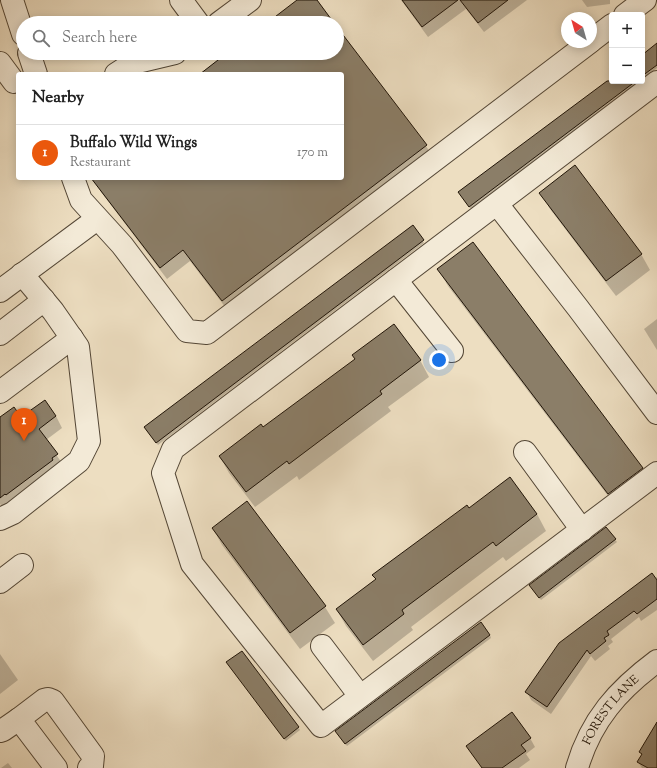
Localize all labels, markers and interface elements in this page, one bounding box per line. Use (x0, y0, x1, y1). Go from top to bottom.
north arrow (561, 12, 597, 48)
map controls (609, 12, 645, 84)
button: + (609, 12, 645, 48)
search box (16, 16, 344, 60)
icon: search (30, 27, 52, 49)
text: Search here (62, 28, 137, 49)
button: − (609, 48, 645, 84)
text: Nearby (32, 86, 84, 110)
text: Buffalo Wild Wings (70, 133, 197, 154)
text: 1 (43, 144, 47, 162)
text: 170 m (297, 144, 328, 162)
text: Restaurant (70, 154, 131, 172)
your location (429, 350, 449, 370)
pin: 1 (11, 408, 37, 441)
street label: FOREST LANE (578, 671, 644, 748)

